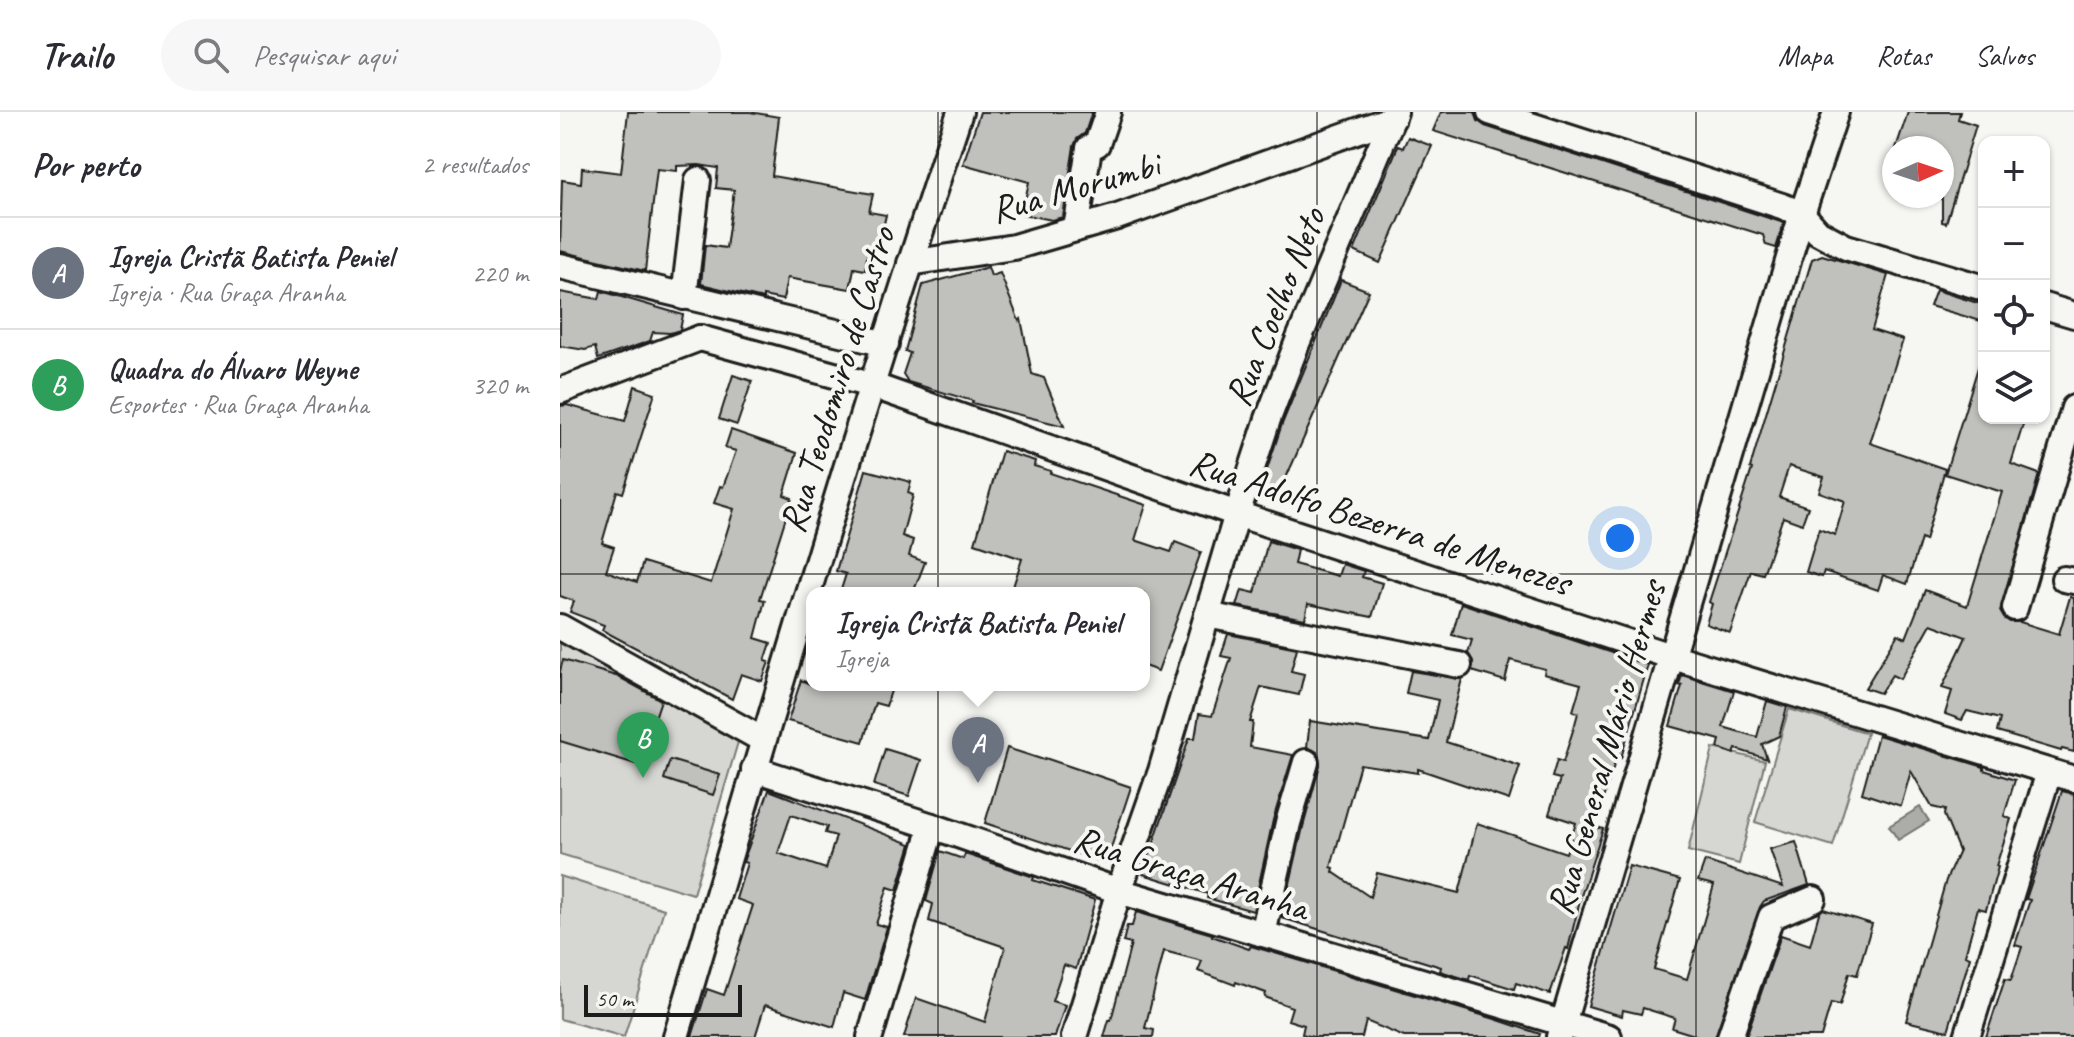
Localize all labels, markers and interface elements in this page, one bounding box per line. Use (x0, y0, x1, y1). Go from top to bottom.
search box (161, 19, 721, 91)
text: Trailo (40, 32, 113, 79)
icon: search (189, 33, 233, 77)
text: Pesquisar aqui (253, 36, 396, 74)
text: Mapa (1778, 38, 1832, 73)
text: Rotas (1876, 38, 1931, 73)
text: Salvos (1975, 38, 2034, 73)
north arrow (1882, 136, 1954, 208)
map controls (1978, 136, 2050, 424)
button: + (1978, 136, 2050, 208)
street label: Rua Morumbi (985, 139, 1168, 233)
text: Por perto (32, 143, 140, 186)
text: 2 resultados (422, 148, 528, 181)
street label: Rua Coelho Neto (1214, 199, 1337, 413)
button: − (1978, 208, 2050, 280)
street label: Rua Teodomiro de Castro (768, 219, 907, 538)
text: Igreja Cristã Batista Peniel (108, 238, 393, 276)
text: A (51, 257, 65, 290)
text: 220 m (472, 257, 528, 290)
text: Igreja · Rua Graça Aranha (108, 276, 344, 309)
button: locate (1978, 280, 2050, 352)
text: Quadra do Álvaro Weyne (108, 350, 357, 388)
button: layers (1978, 352, 2050, 424)
text: B (51, 369, 65, 402)
text: 320 m (472, 369, 528, 402)
text: Esportes · Rua Graça Aranha (108, 388, 368, 421)
street label: Rua Adolfo Bezerra de Menezes (1184, 438, 1580, 607)
your location (1600, 518, 1640, 558)
street label: Rua General Mário Hermes (1536, 572, 1677, 920)
popup (806, 587, 1150, 691)
text: Igreja Cristã Batista Peniel (835, 604, 1121, 642)
text: Igreja (835, 642, 888, 675)
pin: B (617, 712, 669, 778)
pin: A (952, 717, 1004, 783)
street label: Rua Graça Aranha (1068, 815, 1317, 932)
scale bar (584, 981, 742, 1017)
text: 50 m (596, 985, 633, 1013)

